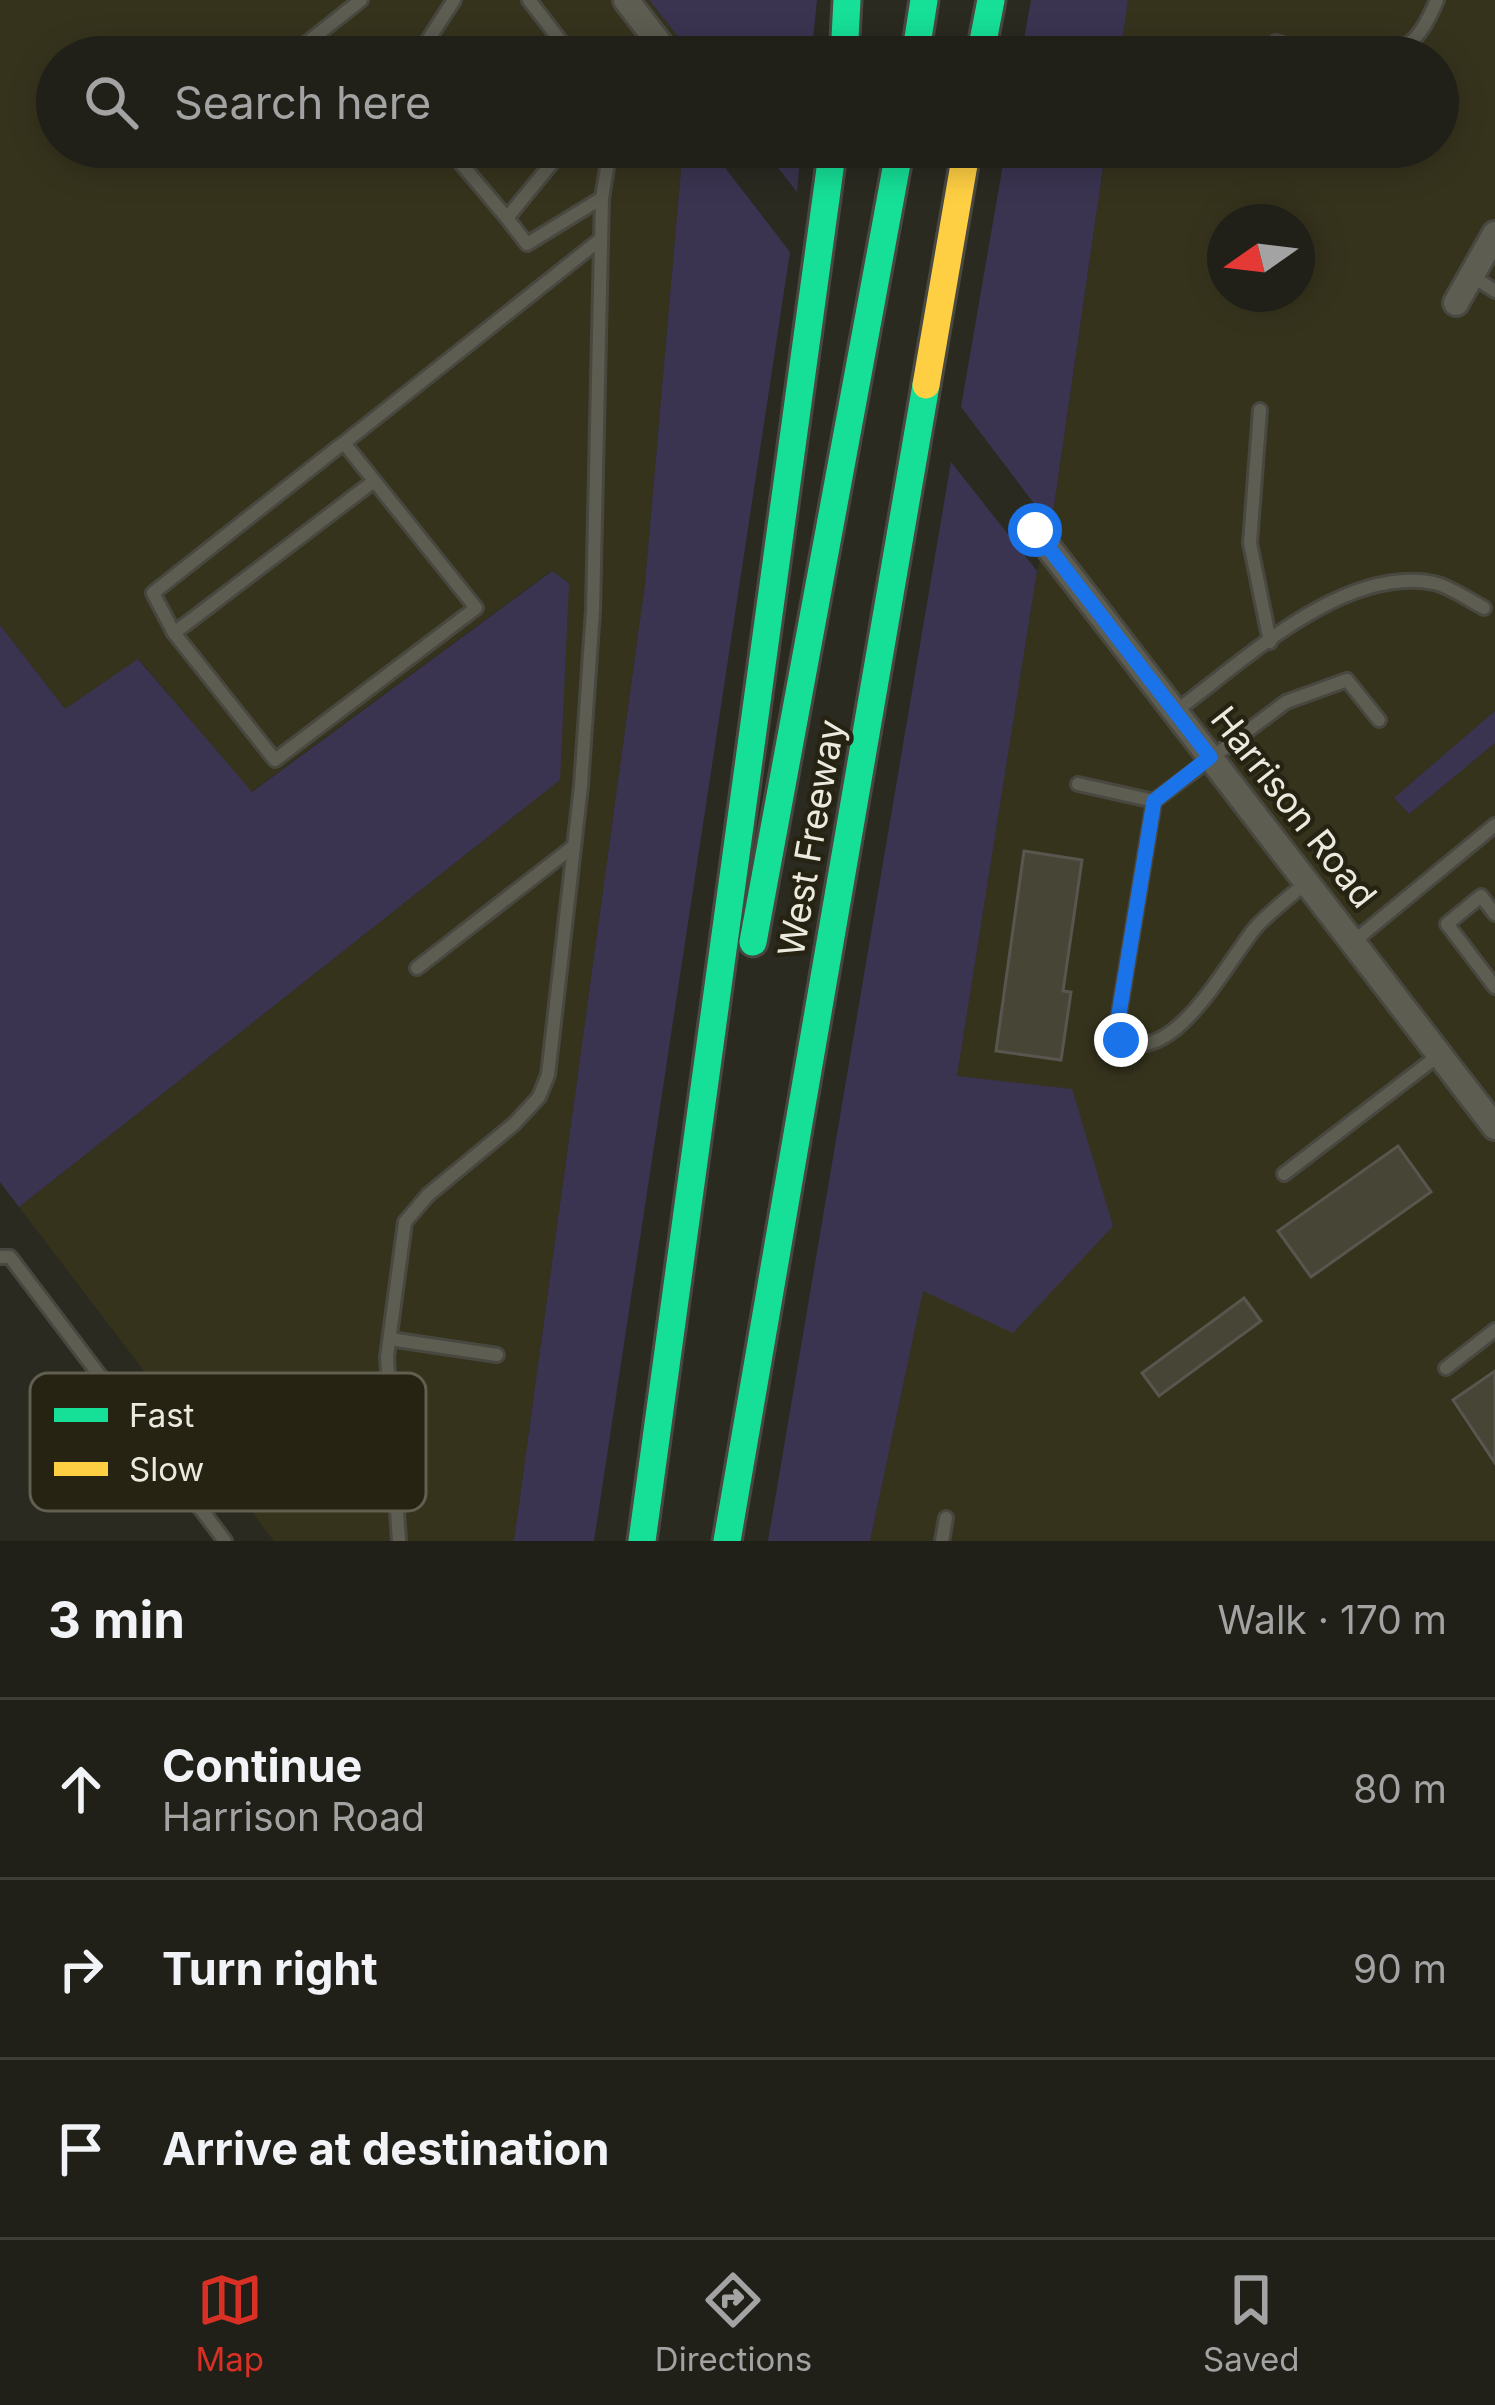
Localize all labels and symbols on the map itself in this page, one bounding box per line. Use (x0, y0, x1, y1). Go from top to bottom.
north arrow (1207, 204, 1315, 312)
route start (1008, 503, 1062, 557)
street label: Harrison Road (1202, 698, 1386, 916)
street label: West Freeway (769, 716, 853, 960)
route end (1094, 1013, 1148, 1067)
legend (30, 1373, 426, 1511)
text: Fast (129, 1395, 195, 1435)
text: Slow (129, 1449, 204, 1489)

